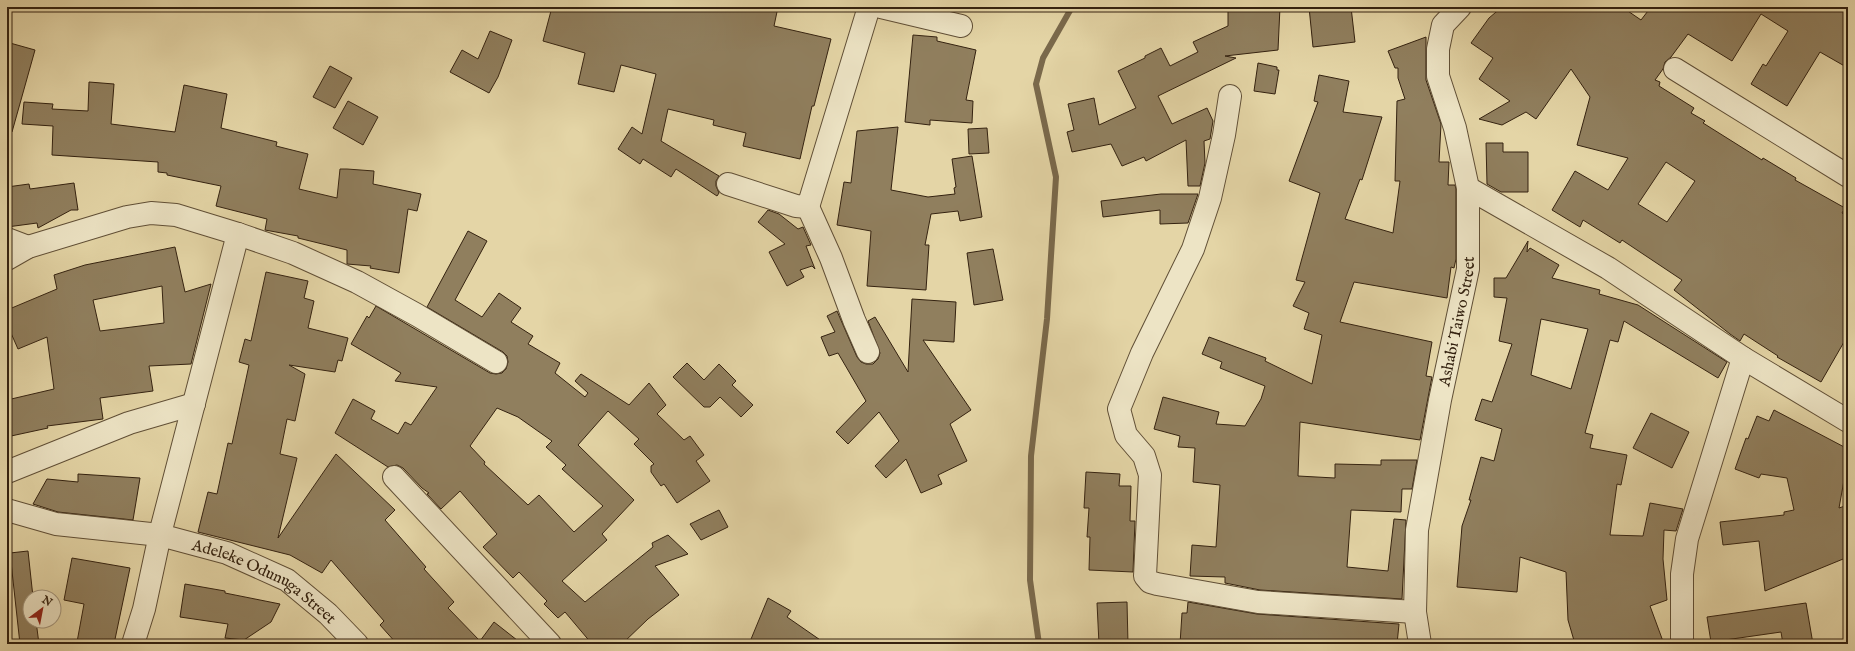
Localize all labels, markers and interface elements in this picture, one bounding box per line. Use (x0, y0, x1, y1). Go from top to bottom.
street label: Ashabi Taiwo Street (1435, 256, 1480, 389)
street label: Adeleke Odunuga Street (189, 536, 340, 629)
north arrow (22, 589, 62, 629)
text: N (38, 592, 55, 610)

